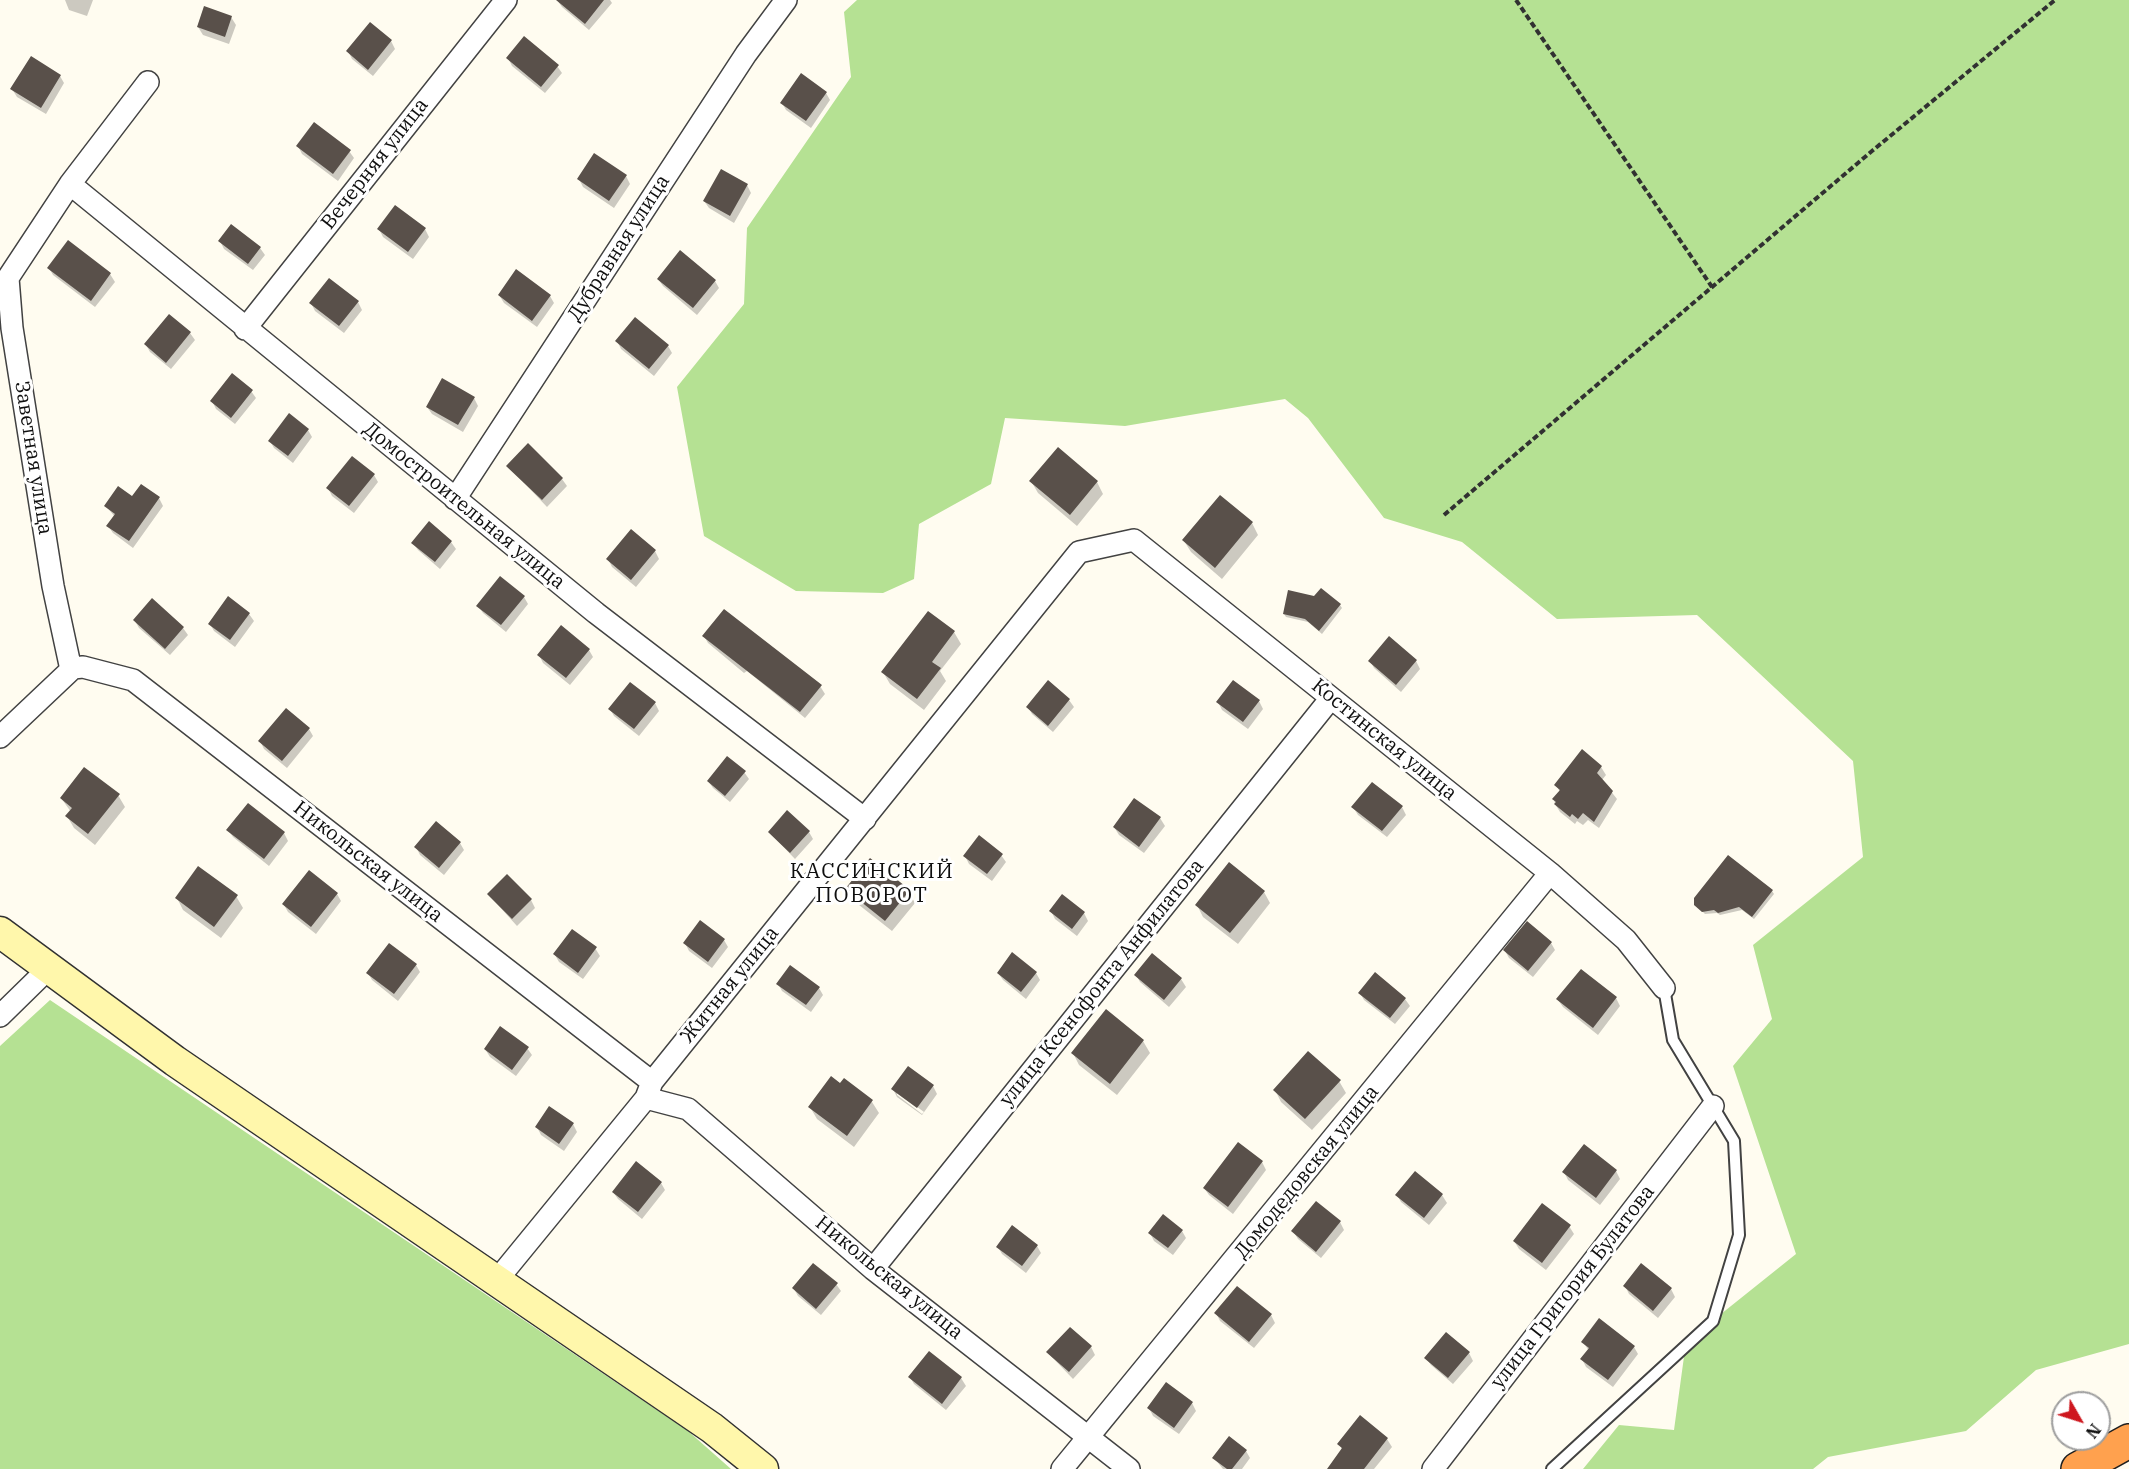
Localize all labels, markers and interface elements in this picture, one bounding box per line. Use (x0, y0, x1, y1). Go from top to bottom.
street label: Вечерняя улица (316, 94, 434, 234)
street label: Дубравная улица (563, 170, 675, 326)
street label: Заветная улица (9, 380, 57, 536)
street label: Домостроительная улица (358, 417, 570, 595)
street label: Костинская улица (1306, 674, 1462, 806)
street label: Никольская улица (289, 796, 447, 928)
street label: улица Ксенофонта Анфилатова (995, 855, 1209, 1111)
district label: КАССИНСКИЙ ПОВОРОТ (790, 859, 954, 909)
street label: Житная улица (676, 922, 784, 1048)
street label: Домодедовская улица (1230, 1081, 1384, 1263)
street label: улица Григория Булатова (1486, 1181, 1660, 1393)
street label: Никольская улица (810, 1211, 968, 1345)
north arrow (2051, 1391, 2111, 1451)
text: N (2082, 1420, 2105, 1442)

